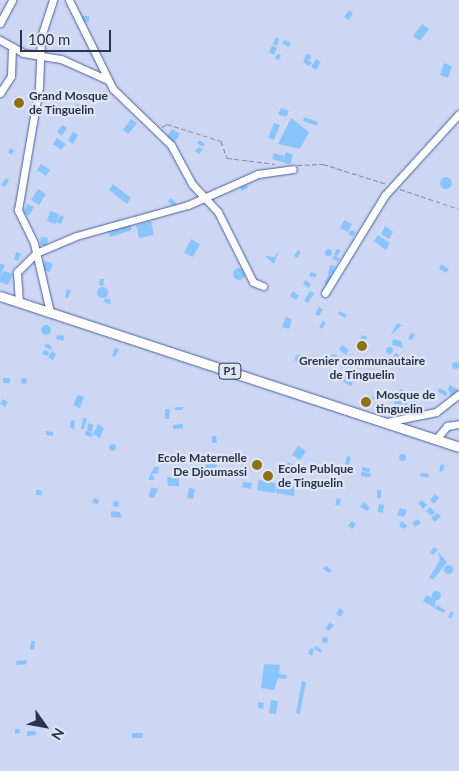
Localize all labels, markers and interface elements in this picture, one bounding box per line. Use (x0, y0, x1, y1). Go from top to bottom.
scale bar (22, 20, 114, 52)
text: 100 m (28, 30, 70, 48)
place label: Grand Mosque de Tinguelin (29, 89, 108, 117)
marker: Grand Mosque de Tinguelin (13, 97, 25, 109)
marker: Grenier communautaire de Tinguelin (356, 340, 368, 352)
place label: Grenier communautaire de Tinguelin (299, 354, 425, 382)
road number: P1 (218, 362, 242, 380)
place label: Mosque de tinguelin (376, 388, 435, 416)
marker: Mosque de tinguelin (360, 396, 372, 408)
place label: Ecole Maternelle De Djoumassi (157, 451, 247, 479)
marker: Ecole Maternelle De Djoumassi (251, 459, 263, 471)
place label: Ecole Publque de Tinguelin (278, 462, 353, 490)
marker: Ecole Publque de Tinguelin (262, 470, 274, 482)
north arrow (20, 701, 70, 751)
text: N (48, 725, 68, 743)

